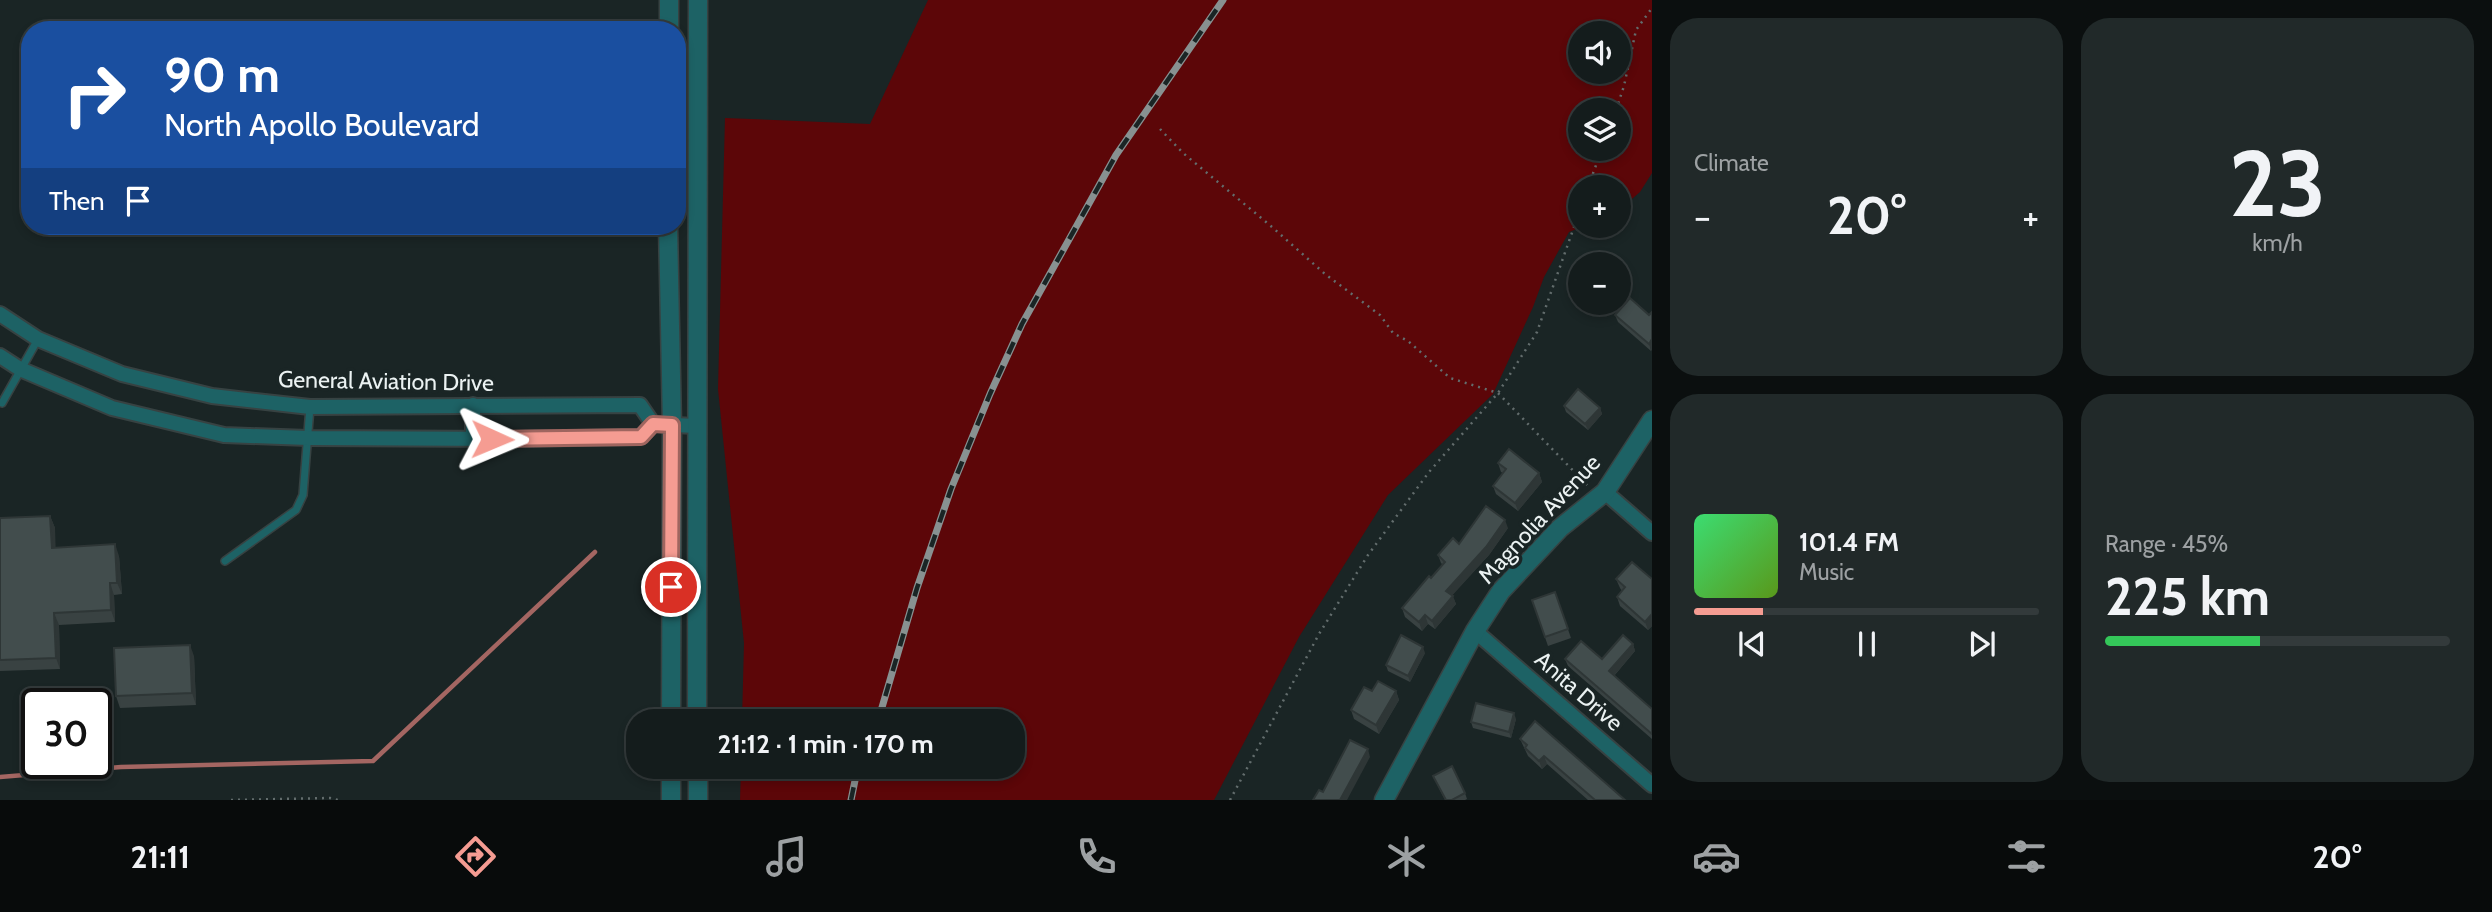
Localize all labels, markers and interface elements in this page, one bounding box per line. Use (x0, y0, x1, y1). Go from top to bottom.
map controls (1568, 21, 1631, 315)
button: sound (1568, 21, 1631, 84)
text: 90 m (164, 45, 280, 104)
icon: right (49, 49, 140, 140)
button: layers (1568, 98, 1631, 161)
text: North Apollo Boulevard (164, 105, 480, 144)
text: 23 (2229, 128, 2326, 239)
text: Climate (1694, 149, 1769, 177)
button: + (1568, 175, 1631, 238)
icon: arrive (119, 182, 157, 220)
text: 20° (1827, 184, 1906, 247)
text: Then (49, 185, 105, 217)
text: − (1694, 193, 1711, 240)
text: + (2022, 193, 2039, 240)
text: km/h (2252, 229, 2303, 257)
button: − (1568, 252, 1631, 315)
street label: General Aviation Drive (278, 365, 494, 397)
position arrow (455, 402, 529, 476)
street label: Magnolia Avenue (1472, 449, 1606, 589)
text: 101.4 FM (1799, 526, 1899, 558)
text: Range · 45% (2105, 530, 2228, 558)
pin (641, 557, 701, 617)
text: Music (1799, 558, 1854, 586)
text: 225 km (2105, 565, 2270, 628)
icon: arrive (652, 568, 690, 606)
icon: previous (1733, 625, 1771, 663)
icon: pause (1848, 625, 1886, 663)
icon: next (1963, 625, 2001, 663)
street label: Anita Drive (1529, 645, 1629, 737)
speed limit sign: 30 (21, 688, 112, 779)
text: 21:12 · 1 min · 170 m (718, 728, 933, 760)
icon: directions (451, 832, 500, 881)
icon: music (762, 832, 811, 881)
icon: phone (1072, 832, 1121, 881)
icon: climate (1382, 832, 1431, 881)
icon: car (1692, 832, 1741, 881)
icon: filters (2002, 832, 2051, 881)
text: 21:11 (131, 837, 190, 876)
text: 20° (2313, 837, 2361, 876)

